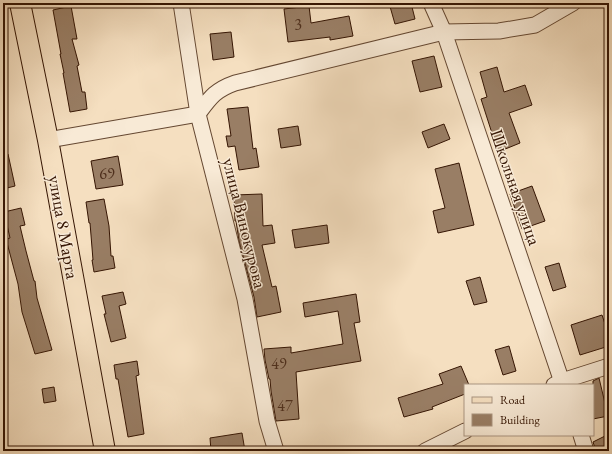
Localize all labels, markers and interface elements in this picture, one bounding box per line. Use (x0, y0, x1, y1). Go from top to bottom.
house number: 3 (294, 14, 302, 35)
street label: Школьная улица (485, 126, 547, 249)
street label: улица Винокурова (218, 155, 273, 291)
house number: 69 (99, 163, 115, 184)
street label: улица 8 Марта (44, 173, 85, 281)
house number: 49 (271, 353, 287, 374)
legend (464, 384, 594, 436)
text: Road (500, 392, 526, 408)
house number: 47 (277, 395, 293, 416)
text: Building (500, 412, 541, 428)

